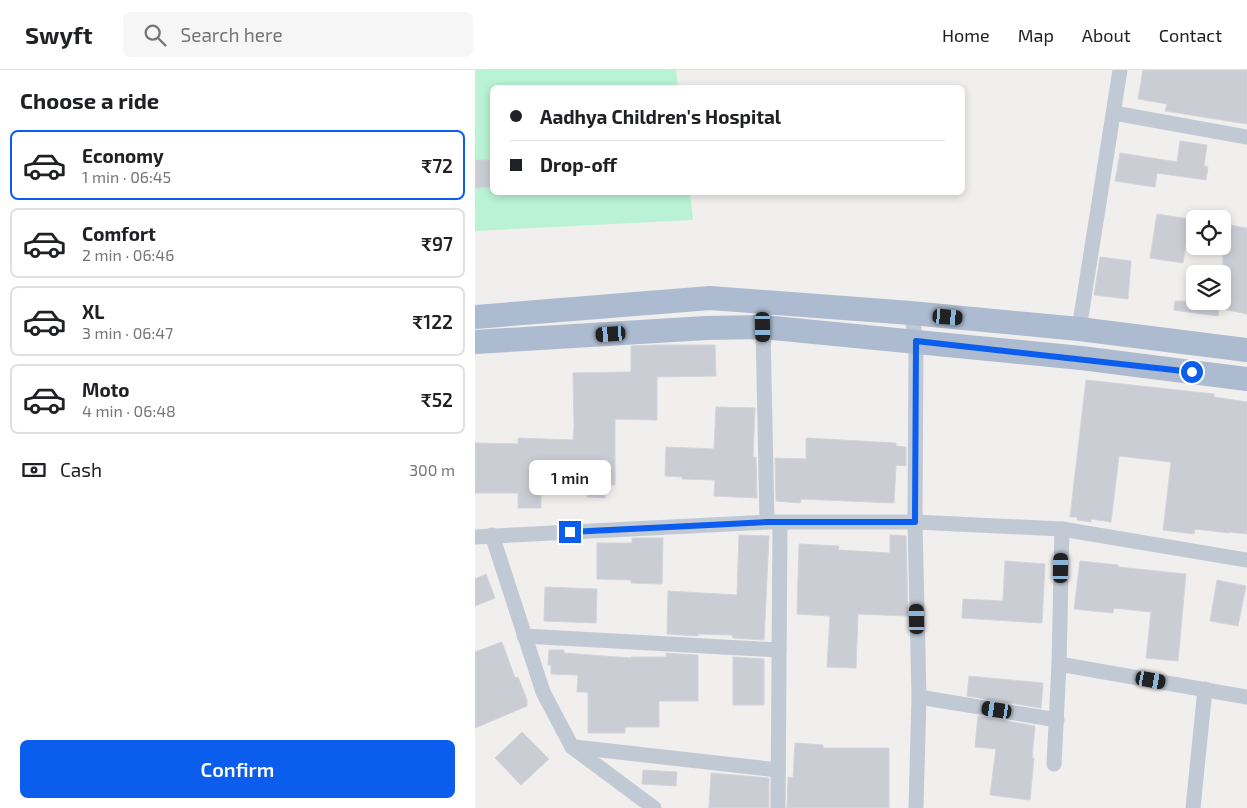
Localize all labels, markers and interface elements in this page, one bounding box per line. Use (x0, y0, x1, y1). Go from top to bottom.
search box (123, 12, 473, 57)
text: Swyft (25, 20, 93, 49)
icon: search (141, 21, 169, 49)
text: Search here (181, 23, 283, 46)
text: Home (942, 24, 990, 46)
text: Map (1018, 24, 1054, 46)
text: About (1082, 24, 1131, 46)
text: Contact (1159, 24, 1222, 46)
text: Choose a ride (20, 87, 159, 113)
text: Aadhya Children's Hospital (540, 105, 781, 128)
icon: car (22, 143, 67, 188)
text: Economy (82, 144, 164, 167)
text: Drop-off (540, 153, 617, 176)
text: ₹72 (421, 154, 453, 177)
text: 1 min · 06:45 (82, 167, 171, 186)
map controls (1186, 210, 1231, 310)
button: locate (1186, 210, 1231, 255)
icon: car (22, 221, 67, 266)
text: Comfort (82, 222, 156, 245)
text: ₹97 (421, 232, 453, 255)
text: 2 min · 06:46 (82, 245, 174, 264)
button: layers (1186, 265, 1231, 310)
icon: car (22, 299, 67, 344)
text: XL (82, 300, 104, 323)
car (932, 308, 963, 326)
text: ₹122 (412, 310, 453, 333)
car (755, 312, 770, 342)
text: 3 min · 06:47 (82, 323, 173, 342)
car (595, 325, 626, 343)
route start (1181, 361, 1203, 383)
icon: car (22, 377, 67, 422)
text: Moto (82, 378, 130, 401)
text: ₹52 (421, 388, 453, 411)
text: 4 min · 06:48 (82, 401, 176, 420)
icon: cash (20, 456, 48, 484)
text: Cash (60, 458, 102, 481)
text: 300 m (409, 460, 455, 479)
callout: 1 min (529, 460, 611, 494)
text: 1 min (551, 468, 589, 487)
route end (559, 521, 581, 543)
car (1053, 553, 1068, 583)
car (909, 604, 924, 634)
car (1134, 670, 1167, 690)
car (981, 700, 1012, 720)
button: Confirm (20, 740, 455, 798)

